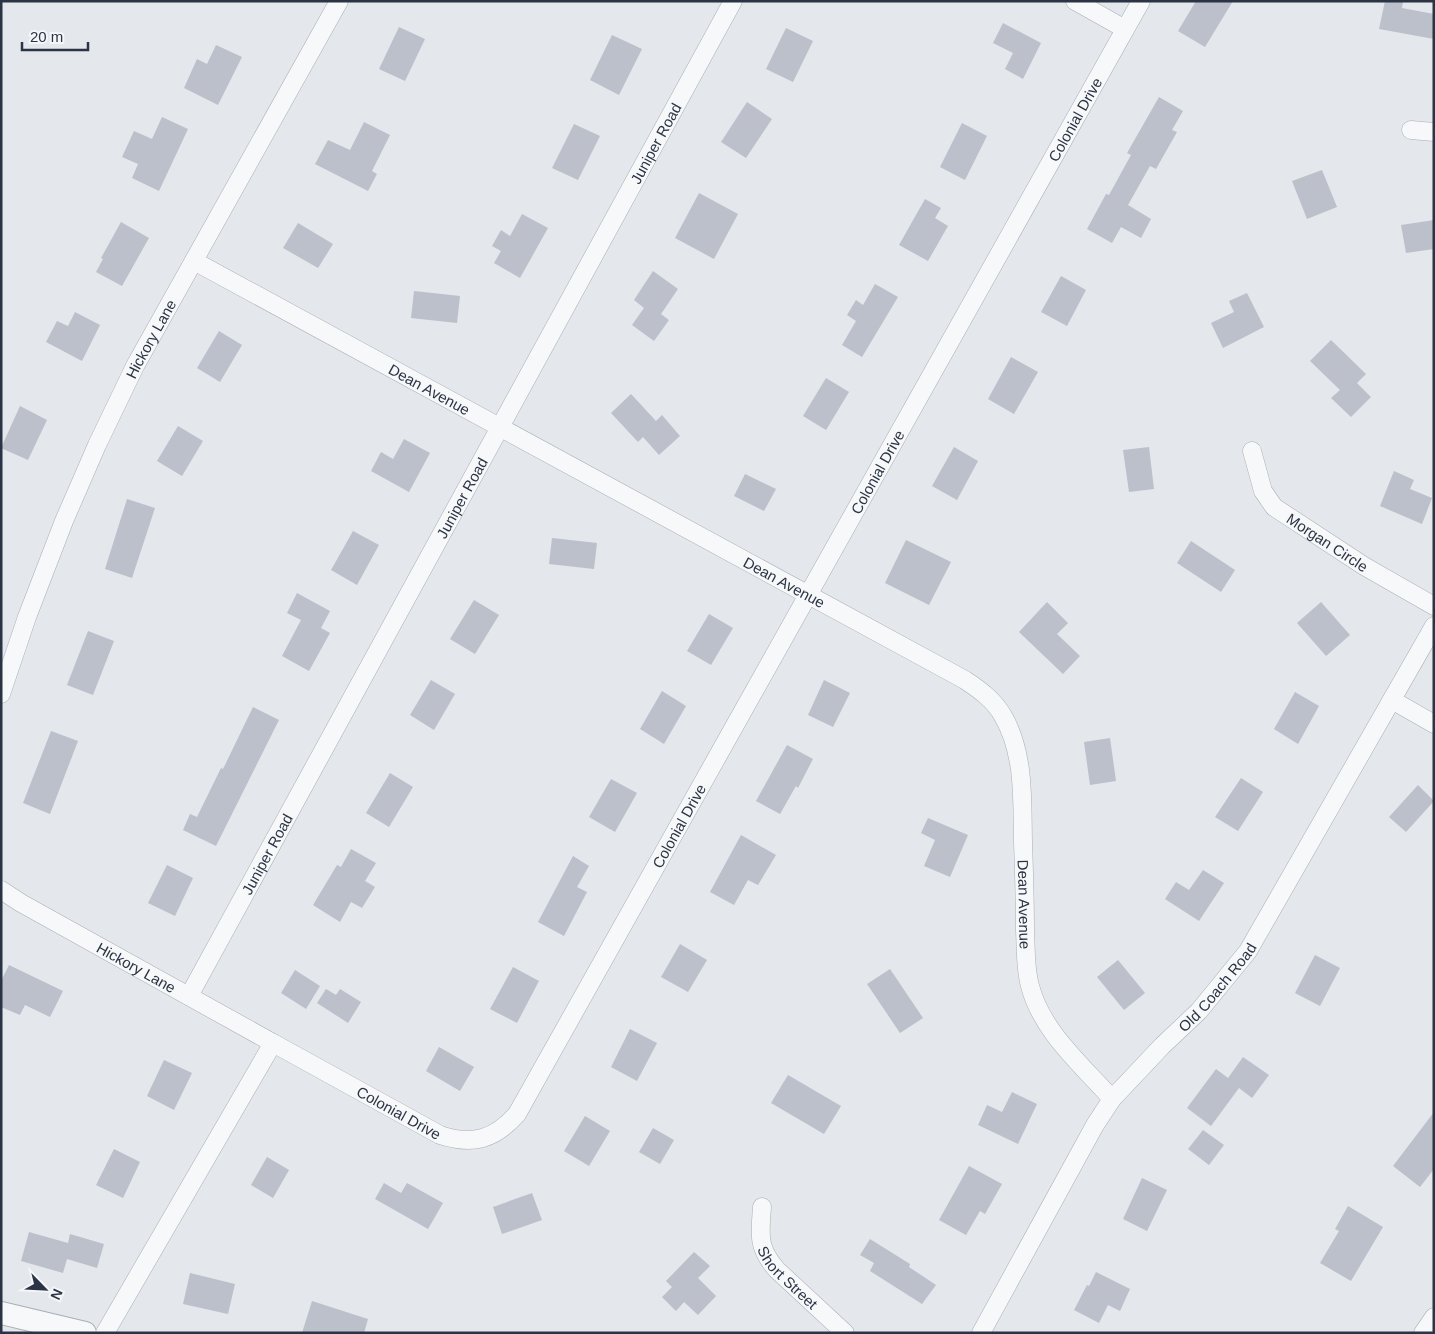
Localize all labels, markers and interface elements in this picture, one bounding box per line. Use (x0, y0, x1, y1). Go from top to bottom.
scale bar (22, 20, 89, 52)
text: 20 m (30, 28, 63, 45)
street label: Colonial Drive (1044, 74, 1105, 164)
street label: Juniper Road (626, 100, 684, 186)
street label: Hickory Lane (122, 296, 179, 381)
street label: Dean Avenue (386, 360, 473, 418)
street label: Colonial Drive (847, 427, 907, 517)
street label: Juniper Road (433, 454, 490, 541)
street label: Morgan Circle (1284, 509, 1371, 575)
street label: Dean Avenue (741, 553, 828, 611)
street label: Colonial Drive (648, 781, 709, 871)
street label: Juniper Road (238, 811, 296, 897)
street label: Dean Avenue (1015, 859, 1034, 950)
street label: Hickory Lane (94, 938, 179, 996)
street label: Old Coach Road (1175, 940, 1259, 1035)
street label: Colonial Drive (354, 1082, 444, 1142)
street label: Short Street (755, 1243, 822, 1313)
north arrow (20, 1264, 70, 1314)
text: N (48, 1286, 66, 1302)

